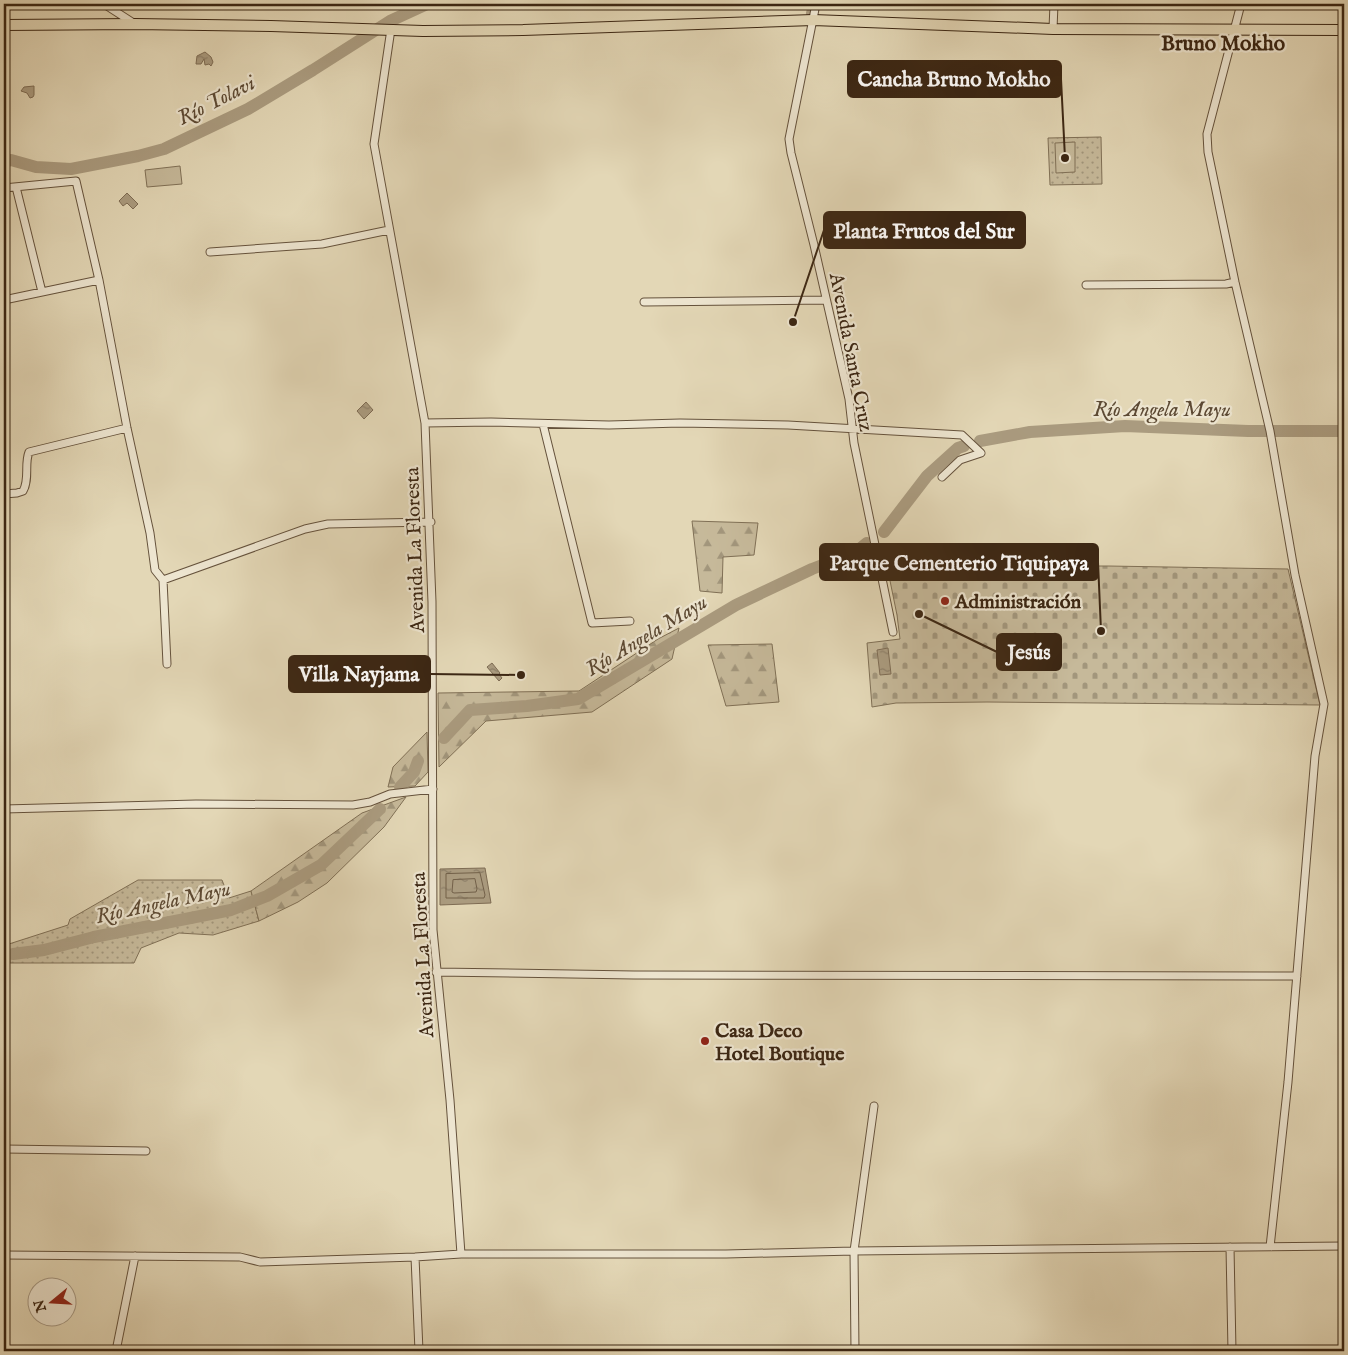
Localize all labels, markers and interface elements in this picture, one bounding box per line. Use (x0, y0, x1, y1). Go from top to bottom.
district label: Bruno Mokho (1161, 31, 1286, 58)
callout: Cancha Bruno Mokho (848, 61, 1061, 97)
text: Cancha Bruno Mokho (857, 67, 1051, 94)
water label: Río Tolavi (173, 69, 262, 132)
callout: Planta Frutos del Sur (824, 212, 1025, 248)
text: Planta Frutos del Sur (833, 219, 1015, 246)
street label: Avenida Santa Cruz (823, 270, 878, 434)
water label: Río Angela Mayu (1093, 397, 1231, 424)
street label: Avenida La Floresta (400, 466, 431, 634)
callout: Parque Cementerio Tiquipaya (820, 544, 1098, 580)
text: Parque Cementerio Tiquipaya (830, 551, 1089, 578)
water label: Río Angela Mayu (581, 589, 713, 683)
place label: Administración (954, 590, 1081, 615)
marker: Administración (939, 595, 951, 607)
callout: Jesús (997, 634, 1061, 670)
text: Jesús (1004, 640, 1051, 667)
callout: Villa Nayjama (289, 656, 430, 692)
text: Villa Nayjama (298, 662, 420, 689)
street label: Avenida La Floresta (407, 871, 440, 1039)
water label: Río Angela Mayu (93, 876, 233, 931)
place label: Casa Deco Hotel Boutique (715, 1019, 845, 1067)
marker: Casa Deco Hotel Boutique (699, 1035, 711, 1047)
north arrow (28, 1278, 78, 1328)
text: N (30, 1297, 51, 1315)

